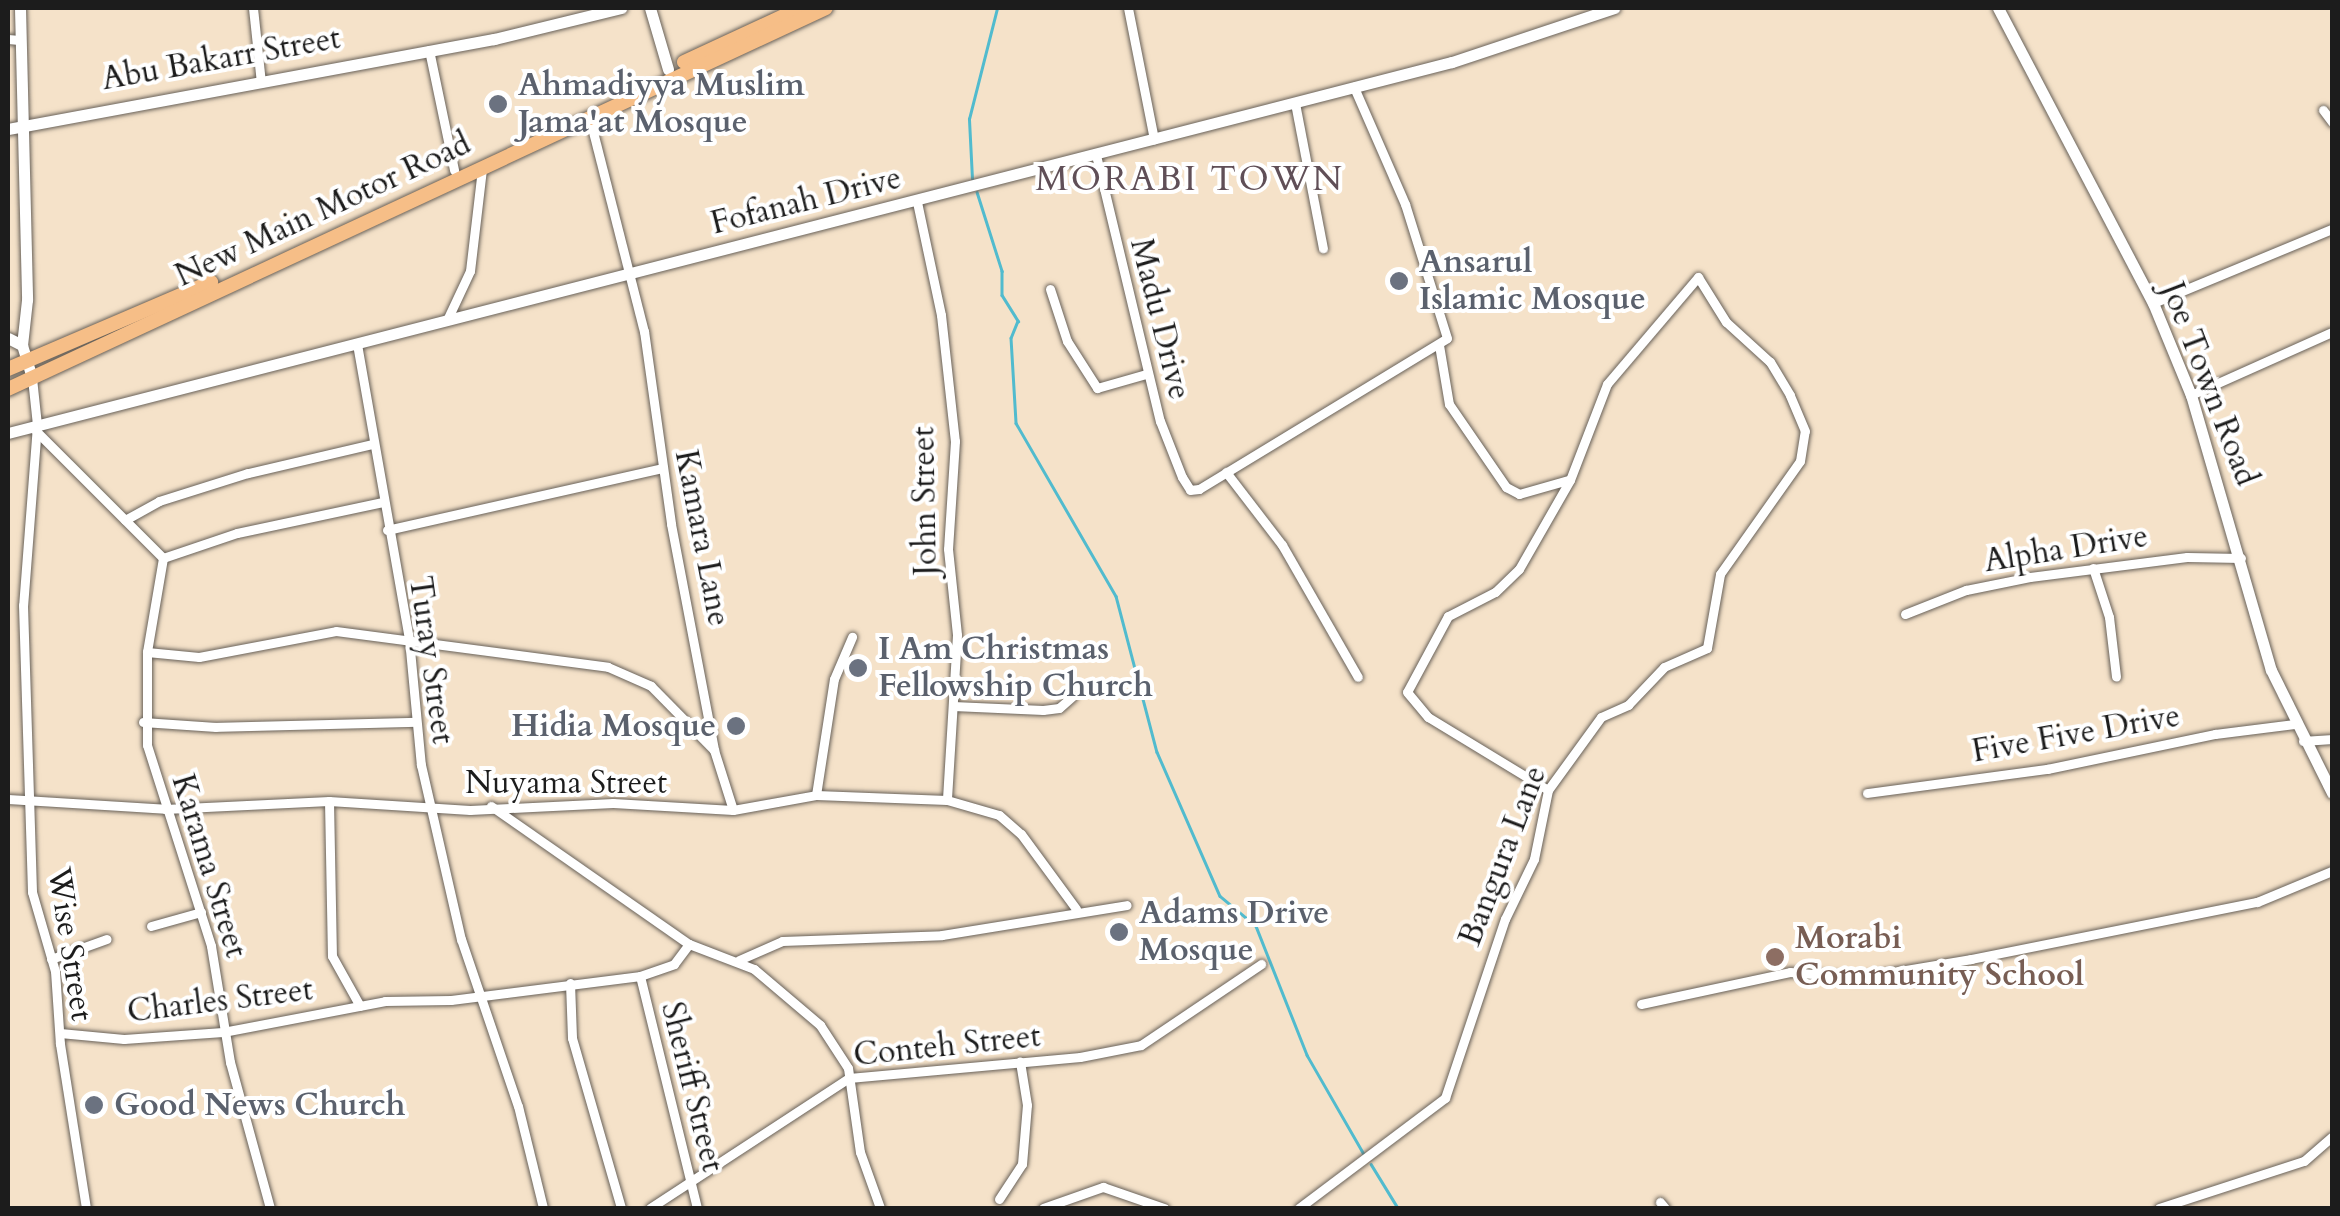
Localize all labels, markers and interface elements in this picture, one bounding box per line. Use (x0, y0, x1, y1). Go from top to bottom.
street label: Abu Bakarr Street (99, 19, 343, 99)
place label: Ahmadiyya Muslim Jama'at Mosque (518, 67, 805, 142)
marker: Ahmadiyya Muslim Jama'at Mosque (487, 93, 509, 115)
street label: New Main Motor Road (169, 125, 477, 295)
district label: MORABI TOWN (1035, 158, 1345, 200)
street label: Fofanah Drive (707, 159, 905, 243)
street label: Madu Drive (1121, 235, 1199, 403)
place label: Ansarul Islamic Mosque (1419, 244, 1646, 319)
marker: Ansarul Islamic Mosque (1388, 270, 1410, 292)
street label: Joe Town Road (2153, 277, 2265, 491)
street label: John Street (904, 426, 946, 576)
street label: Kamara Lane (666, 447, 738, 629)
street label: Alpha Drive (1981, 517, 2151, 581)
street label: Turay Street (400, 574, 462, 746)
place label: I Am Christmas Fellowship Church (878, 631, 1153, 706)
marker: I Am Christmas Fellowship Church (847, 657, 869, 679)
street label: Five Five Drive (1969, 697, 2183, 771)
place label: Hidia Mosque (511, 707, 716, 745)
marker: Hidia Mosque (725, 715, 747, 737)
street label: Bangura Lane (1451, 761, 1555, 951)
street label: Nuyama Street (465, 764, 667, 802)
street label: Karama Street (163, 770, 255, 962)
street label: Wise Street (39, 864, 101, 1024)
place label: Adams Drive Mosque (1139, 895, 1329, 970)
place label: Morabi Community School (1795, 920, 2084, 995)
marker: Adams Drive Mosque (1108, 921, 1130, 943)
marker: Morabi Community School (1764, 946, 1786, 968)
street label: Charles Street (125, 971, 315, 1031)
street label: Sheriff Street (652, 998, 732, 1176)
street label: Conteh Street (852, 1017, 1042, 1075)
place label: Good News Church (114, 1086, 406, 1124)
marker: Good News Church (83, 1094, 105, 1116)

